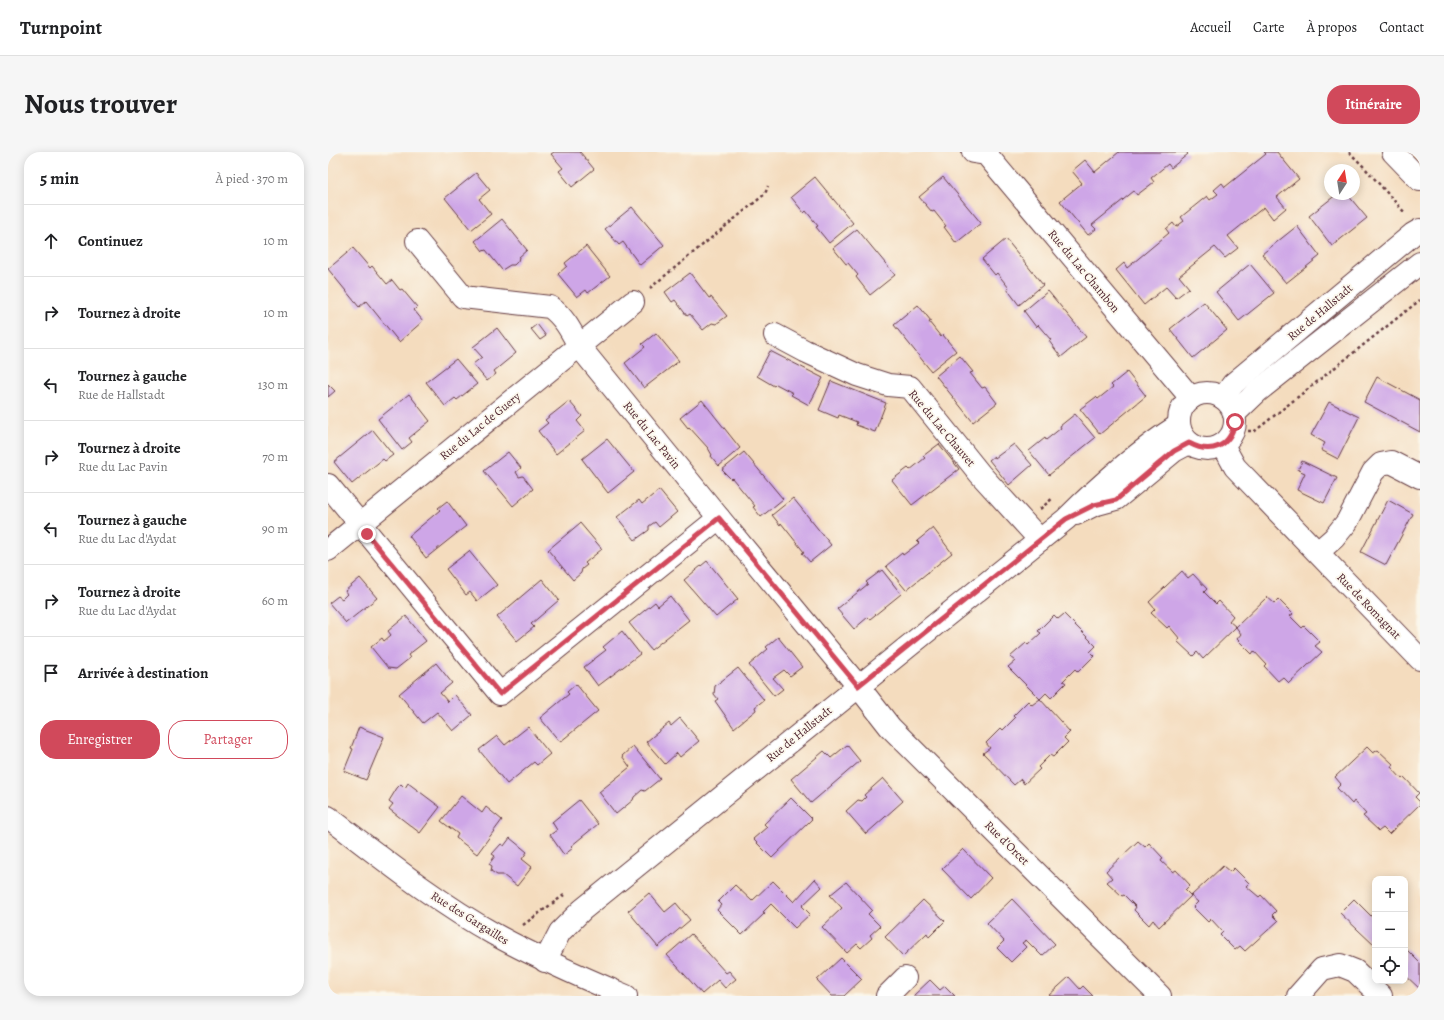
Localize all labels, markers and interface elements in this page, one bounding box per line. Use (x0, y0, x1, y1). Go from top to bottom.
text: Turnpoint (20, 15, 102, 41)
text: Accueil (1190, 18, 1231, 37)
text: Carte (1253, 18, 1285, 37)
text: À propos (1307, 18, 1357, 37)
text: Contact (1379, 18, 1424, 37)
text: Nous trouver (24, 85, 177, 123)
button: Itinéraire (1327, 85, 1420, 124)
north arrow (1324, 164, 1360, 200)
text: 5 min (40, 167, 79, 190)
text: À pied · 370 m (216, 170, 288, 187)
street label: Rue du Lac Chambon (1045, 226, 1124, 316)
icon: ahead (40, 230, 62, 252)
text: Continuez (78, 231, 143, 251)
text: 10 m (263, 232, 288, 249)
street label: Rue de Hallstadt (1284, 280, 1356, 344)
icon: right (40, 302, 62, 324)
text: Tournez à droite (78, 303, 181, 323)
text: 10 m (263, 304, 288, 321)
text: Tournez à gauche (78, 366, 187, 386)
icon: left (40, 374, 62, 396)
text: 130 m (258, 376, 288, 393)
text: Rue de Hallstadt (78, 386, 165, 403)
street label: Rue du Lac Chauvet (905, 386, 979, 470)
street label: Rue du Lac de Guery (436, 388, 524, 464)
street label: Rue du Lac Pavin (620, 398, 685, 472)
route start (1226, 413, 1244, 431)
text: Tournez à droite (78, 438, 181, 458)
icon: right (40, 446, 62, 468)
text: 70 m (262, 448, 288, 465)
text: Rue du Lac Pavin (78, 458, 168, 475)
text: Tournez à gauche (78, 510, 187, 530)
icon: left (40, 518, 62, 540)
text: 90 m (262, 520, 288, 537)
route end (358, 525, 376, 543)
text: Rue du Lac d'Aydat (78, 530, 177, 547)
street label: Rue de Romagnat (1333, 569, 1405, 643)
text: Tournez à droite (78, 582, 181, 602)
icon: right (40, 590, 62, 612)
text: 60 m (262, 592, 288, 609)
text: Rue du Lac d'Aydat (78, 602, 177, 619)
icon: arrive (40, 662, 62, 684)
text: Arrivée à destination (78, 663, 209, 683)
street label: Rue de Hallstadt (763, 702, 835, 766)
button: Enregistrer (40, 720, 160, 759)
button: Partager (168, 720, 288, 759)
street label: Rue d'Orcet (981, 817, 1033, 869)
map controls (1372, 876, 1408, 984)
button: + (1372, 876, 1408, 912)
street label: Rue des Gargailles (428, 888, 512, 949)
button: − (1372, 912, 1408, 948)
button: locate (1372, 948, 1408, 984)

